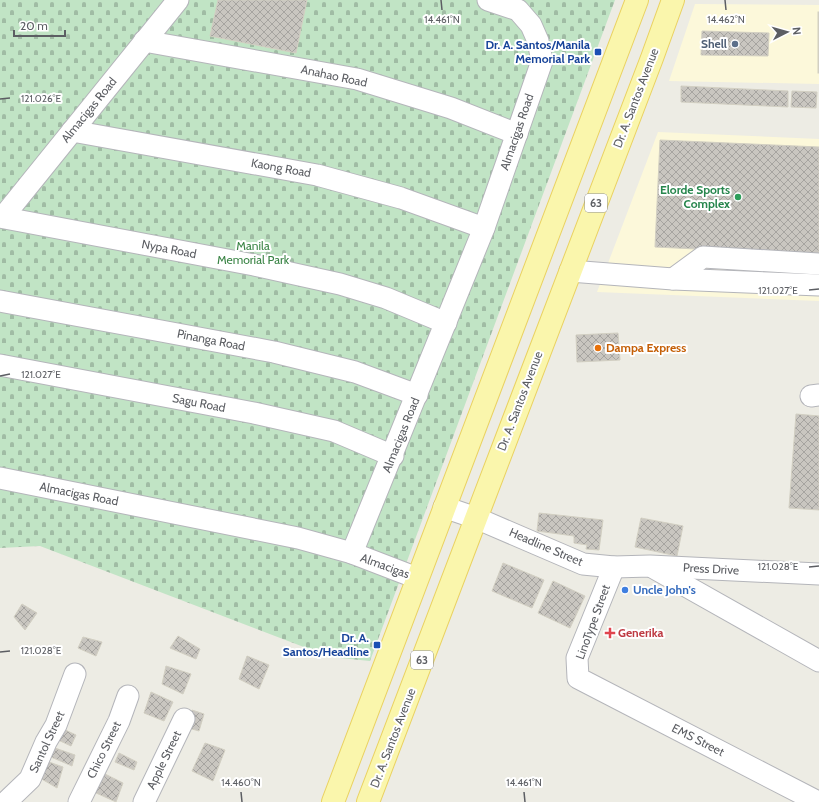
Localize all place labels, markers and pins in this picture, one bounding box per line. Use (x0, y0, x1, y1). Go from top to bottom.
place label: Shell (701, 36, 727, 51)
place label: Dr. A. Santos/Manila Memorial Park (485, 37, 590, 66)
marker: Shell (730, 39, 740, 49)
marker: Dr. A. Santos/Manila Memorial Park (593, 47, 603, 57)
place label: Elorde Sports Complex (660, 182, 730, 211)
marker: Elorde Sports Complex (733, 192, 743, 202)
place label: Dampa Express (606, 340, 686, 355)
marker: Dampa Express (593, 343, 603, 353)
place label: Uncle John's (633, 582, 696, 597)
marker: Uncle John's (620, 585, 630, 595)
place label: Generika (618, 625, 663, 640)
marker: Generika (605, 628, 615, 638)
place label: Dr. A. Santos/Headline (283, 630, 369, 659)
marker: Dr. A. Santos/Headline (372, 640, 382, 650)

